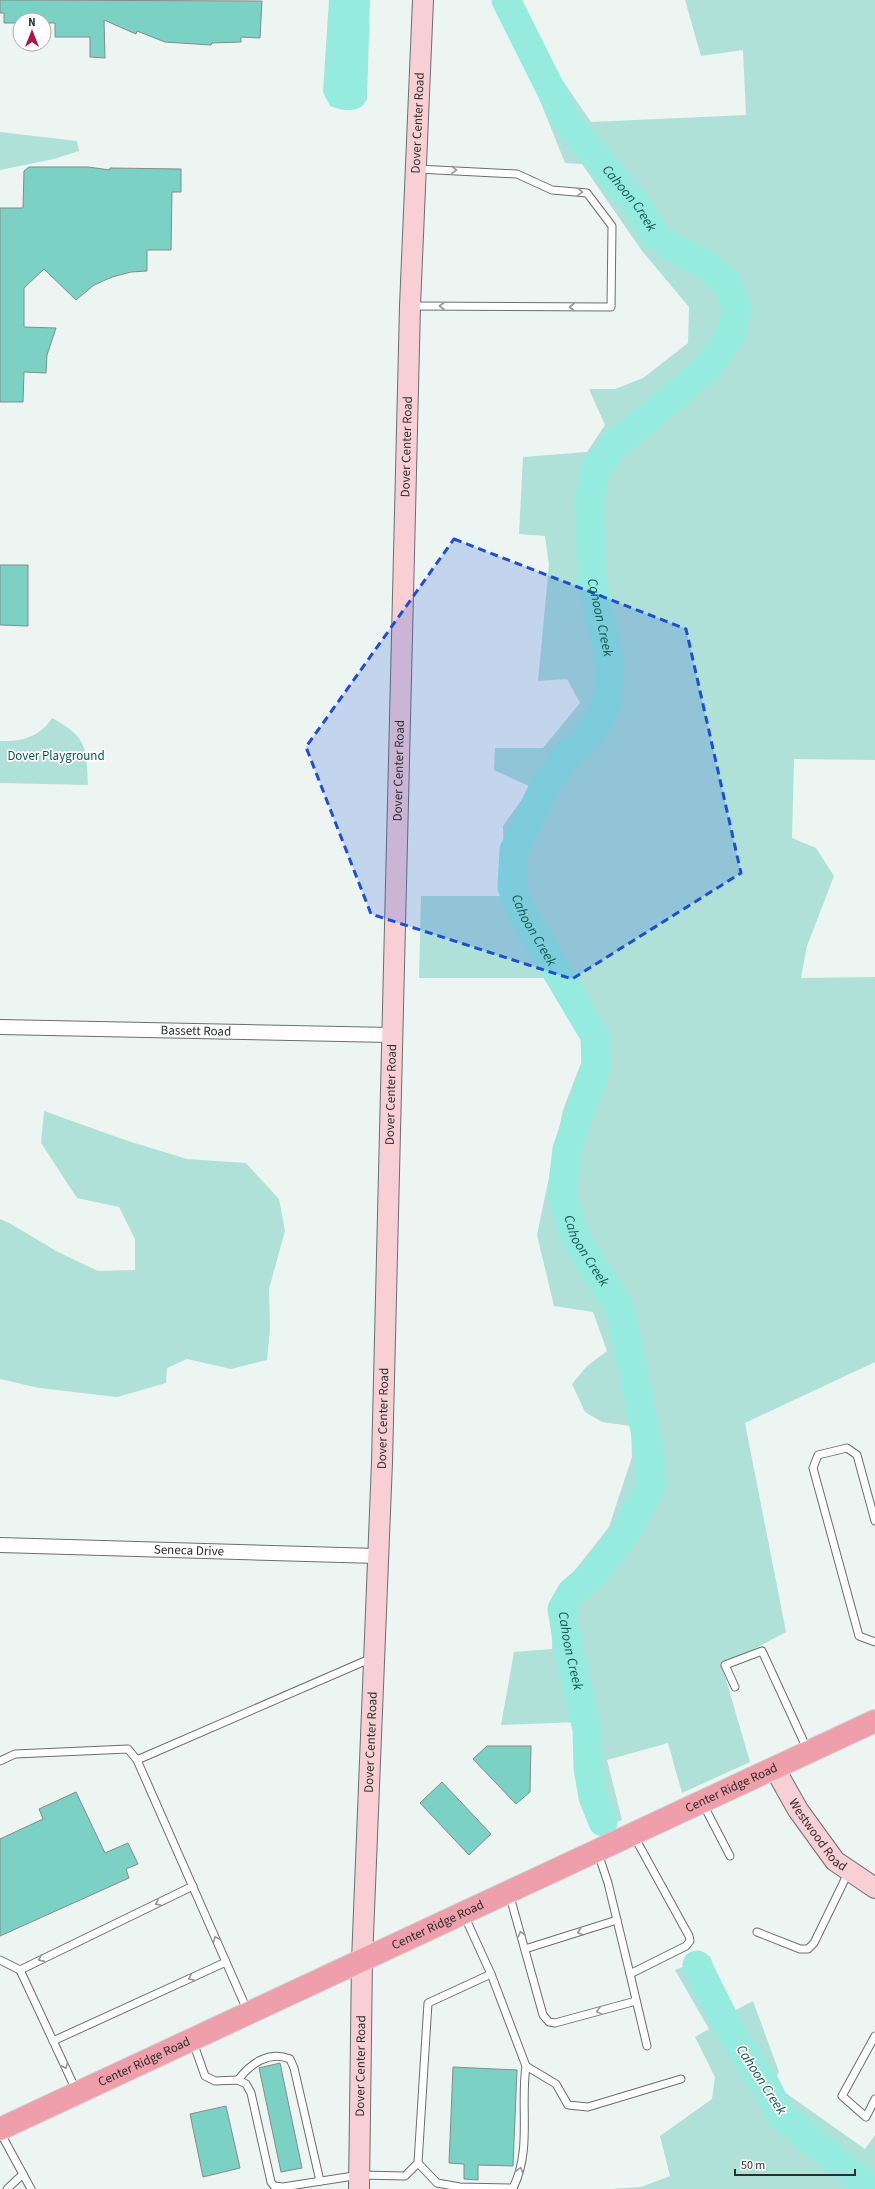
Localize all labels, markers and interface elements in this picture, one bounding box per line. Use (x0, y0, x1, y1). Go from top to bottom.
north arrow (12, 12, 52, 52)
text: N (28, 15, 36, 30)
street label: Dover Center Road (407, 72, 429, 174)
water label: Cahoon Creek (597, 161, 661, 236)
one-way arrow (451, 166, 457, 175)
one-way arrow (577, 188, 583, 197)
one-way arrow (439, 302, 445, 310)
one-way arrow (569, 303, 575, 311)
street label: Dover Center Road (396, 396, 417, 498)
water label: Cahoon Creek (582, 576, 618, 659)
street label: Dover Center Road (389, 720, 409, 822)
park label: Dover Playground (7, 747, 105, 765)
water label: Cahoon Creek (506, 891, 561, 970)
street label: Bassett Road (161, 1021, 231, 1041)
street label: Dover Center Road (381, 1044, 401, 1145)
water label: Cahoon Creek (559, 1213, 614, 1291)
street label: Dover Center Road (373, 1368, 393, 1469)
street label: Seneca Drive (154, 1540, 224, 1561)
water label: Cahoon Creek (553, 1610, 588, 1692)
street label: Dover Center Road (360, 1691, 382, 1793)
street label: Center Ridge Road (682, 1759, 781, 1817)
street label: Westwood Road (784, 1795, 851, 1876)
street label: Center Ridge Road (389, 1896, 487, 1954)
one-way arrow (154, 1898, 162, 1906)
one-way arrow (577, 1927, 584, 1936)
one-way arrow (517, 1931, 525, 1938)
one-way arrow (213, 1936, 221, 1943)
one-way arrow (37, 1954, 45, 1962)
one-way arrow (188, 1973, 195, 1981)
one-way arrow (595, 2006, 602, 2015)
street label: Dover Center Road (351, 2015, 370, 2117)
street label: Center Ridge Road (95, 2033, 193, 2091)
water label: Cahoon Creek (731, 2041, 791, 2119)
one-way arrow (60, 2062, 68, 2069)
scale bar (735, 2151, 855, 2177)
text: 50 m (741, 2157, 765, 2174)
one-way arrow (515, 2167, 524, 2174)

